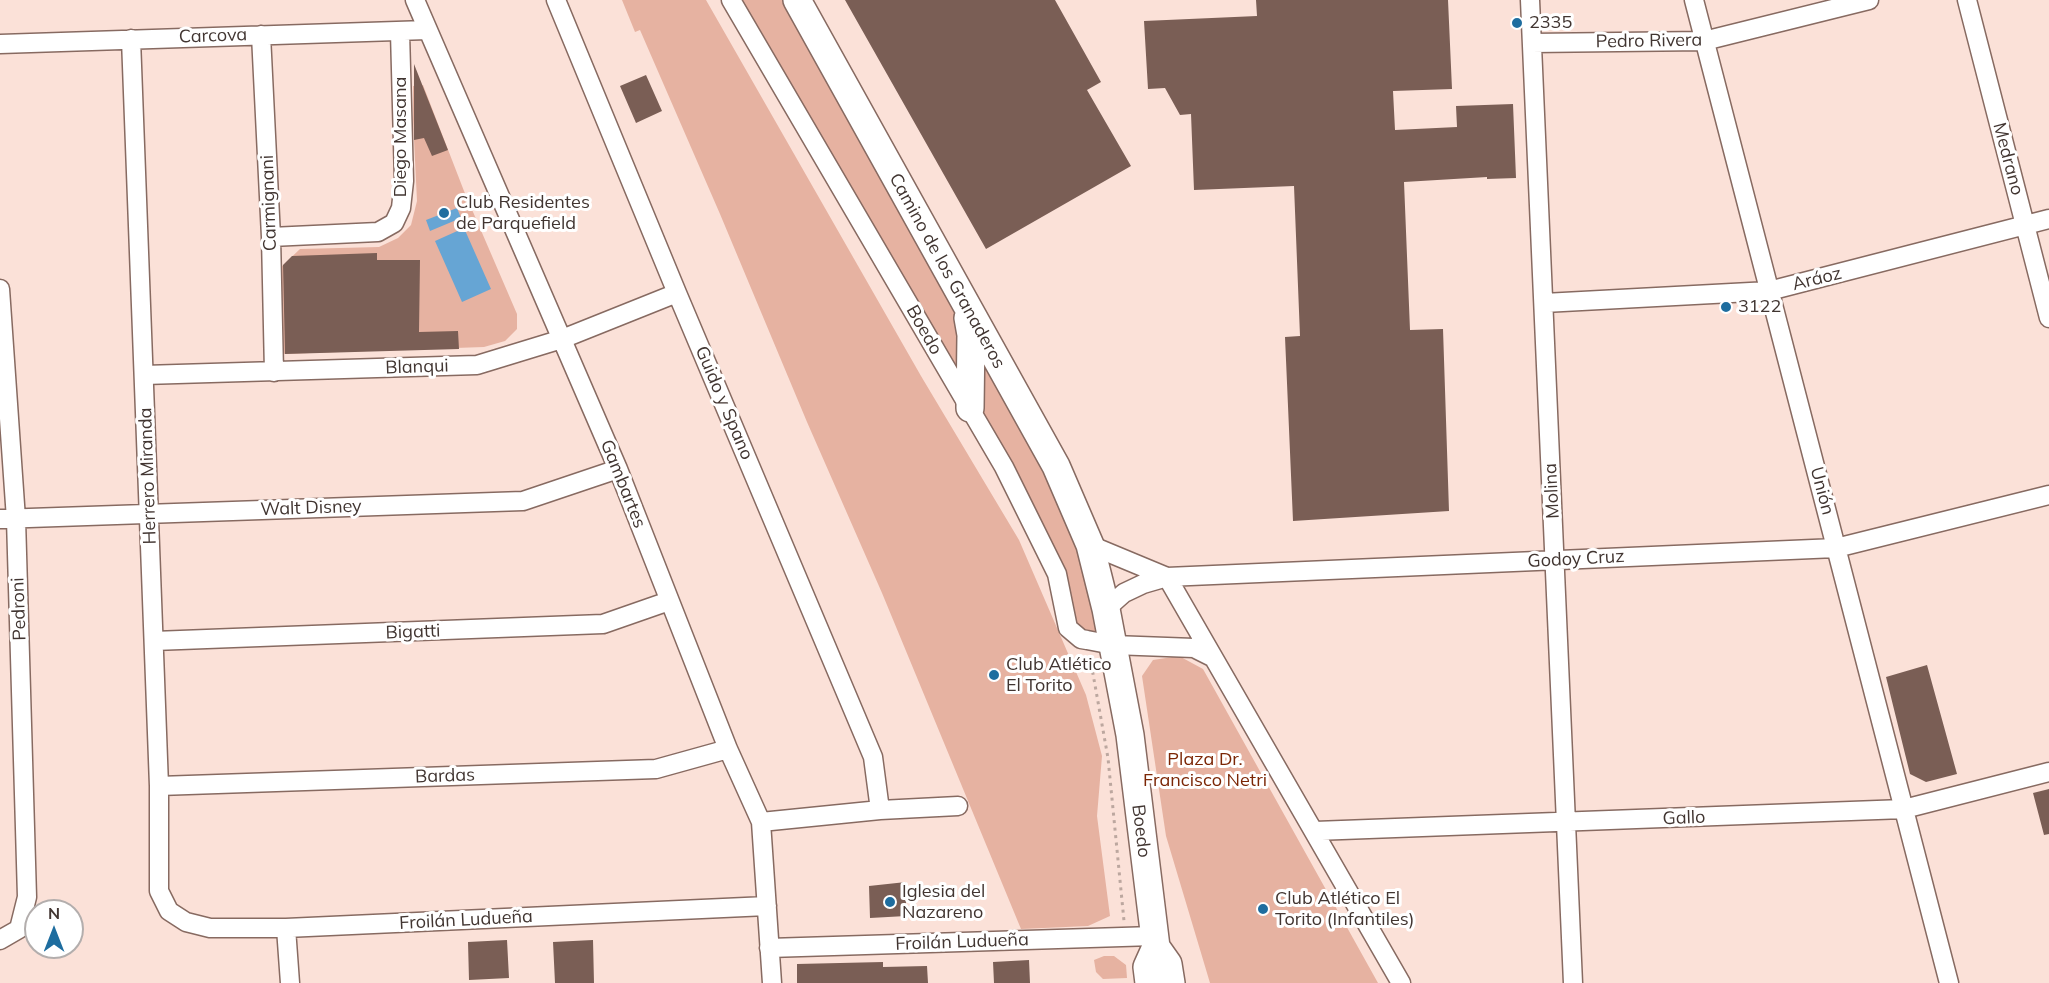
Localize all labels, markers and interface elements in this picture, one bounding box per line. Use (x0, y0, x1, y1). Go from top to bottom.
place label: 2335 (1529, 12, 1572, 34)
marker: 2335 (1510, 16, 1524, 30)
street label: Carcova (178, 24, 248, 48)
street label: Pedro Rivera (1596, 29, 1702, 53)
street label: Diego Masana (390, 77, 412, 197)
street label: Medrano (1988, 120, 2028, 198)
street label: Carmignani (257, 154, 281, 252)
street label: Camino de los Granaderos (884, 170, 1010, 372)
place label: Club Residentes de Parquefield (456, 192, 590, 234)
marker: Club Residentes de Parquefield (437, 206, 451, 220)
street label: Aráoz (1790, 262, 1844, 296)
place label: 3122 (1738, 296, 1781, 318)
marker: 3122 (1719, 300, 1733, 314)
street label: Boedo (901, 301, 947, 359)
street label: Guido y Spano (690, 343, 758, 463)
street label: Blanqui (385, 355, 449, 379)
street label: Herrero Miranda (135, 407, 161, 545)
street label: Gambartes (596, 437, 650, 531)
street label: Molina (1540, 463, 1564, 519)
street label: Unión (1805, 465, 1839, 517)
street label: Walt Disney (260, 495, 362, 521)
street label: Godoy Cruz (1527, 546, 1625, 572)
street label: Pedroni (7, 577, 31, 641)
street label: Bigatti (385, 620, 441, 644)
place label: Club Atlético El Torito (1006, 654, 1111, 696)
marker: Club Atlético El Torito (987, 668, 1001, 682)
park label: Plaza Dr. Francisco Netri (1143, 749, 1267, 792)
street label: Bardas (415, 764, 475, 788)
street label: Boedo (1127, 803, 1155, 859)
street label: Gallo (1662, 806, 1706, 830)
place label: Iglesia del Nazareno (902, 881, 985, 924)
place label: Club Atlético El Torito (Infantiles) (1275, 888, 1414, 930)
marker: Iglesia del Nazareno (883, 895, 897, 909)
north arrow (24, 899, 84, 959)
marker: Club Atlético El Torito (Infantiles) (1256, 902, 1270, 916)
text: N (48, 903, 60, 923)
street label: Froilán Ludueña (399, 906, 533, 934)
street label: Froilán Ludueña (895, 929, 1029, 955)

